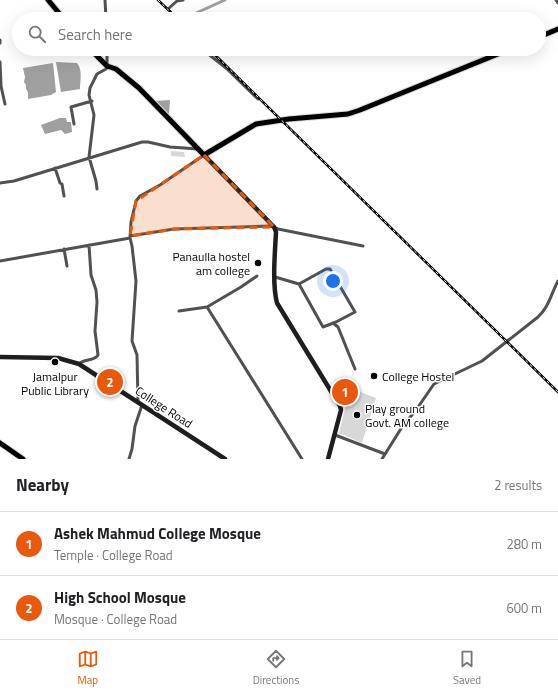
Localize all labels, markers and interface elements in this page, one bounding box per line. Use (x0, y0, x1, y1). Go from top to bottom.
search box (12, 12, 546, 56)
icon: search (26, 23, 48, 45)
text: Search here (58, 23, 132, 46)
place label: Panaulla hostel am college (173, 247, 250, 280)
marker: Panaulla hostel am college (253, 258, 263, 268)
your location (323, 271, 343, 291)
marker: Jamalpur Public Library (50, 357, 60, 367)
place label: Jamalpur Public Library (21, 367, 89, 400)
pin: 2 (97, 367, 123, 397)
place label: College Hostel (382, 367, 454, 386)
marker: College Hostel (369, 371, 379, 381)
pin: 1 (332, 377, 358, 407)
street label: College Road (131, 381, 197, 433)
place label: Play ground Govt. AM college (365, 399, 449, 432)
marker: Play ground Govt. AM college (352, 410, 362, 420)
text: Nearby (16, 472, 69, 498)
text: 2 results (494, 475, 542, 495)
text: Ashek Mahmud College Mosque (54, 522, 261, 545)
text: 1 (25, 534, 33, 554)
text: 280 m (506, 534, 542, 554)
text: Temple · College Road (54, 545, 173, 565)
text: High School Mosque (54, 586, 186, 609)
text: 2 (25, 598, 33, 618)
text: 600 m (506, 598, 542, 618)
text: Mosque · College Road (54, 609, 177, 629)
tab: Map (77, 648, 99, 688)
tab: Directions (253, 648, 299, 688)
tab: Saved (453, 648, 481, 688)

